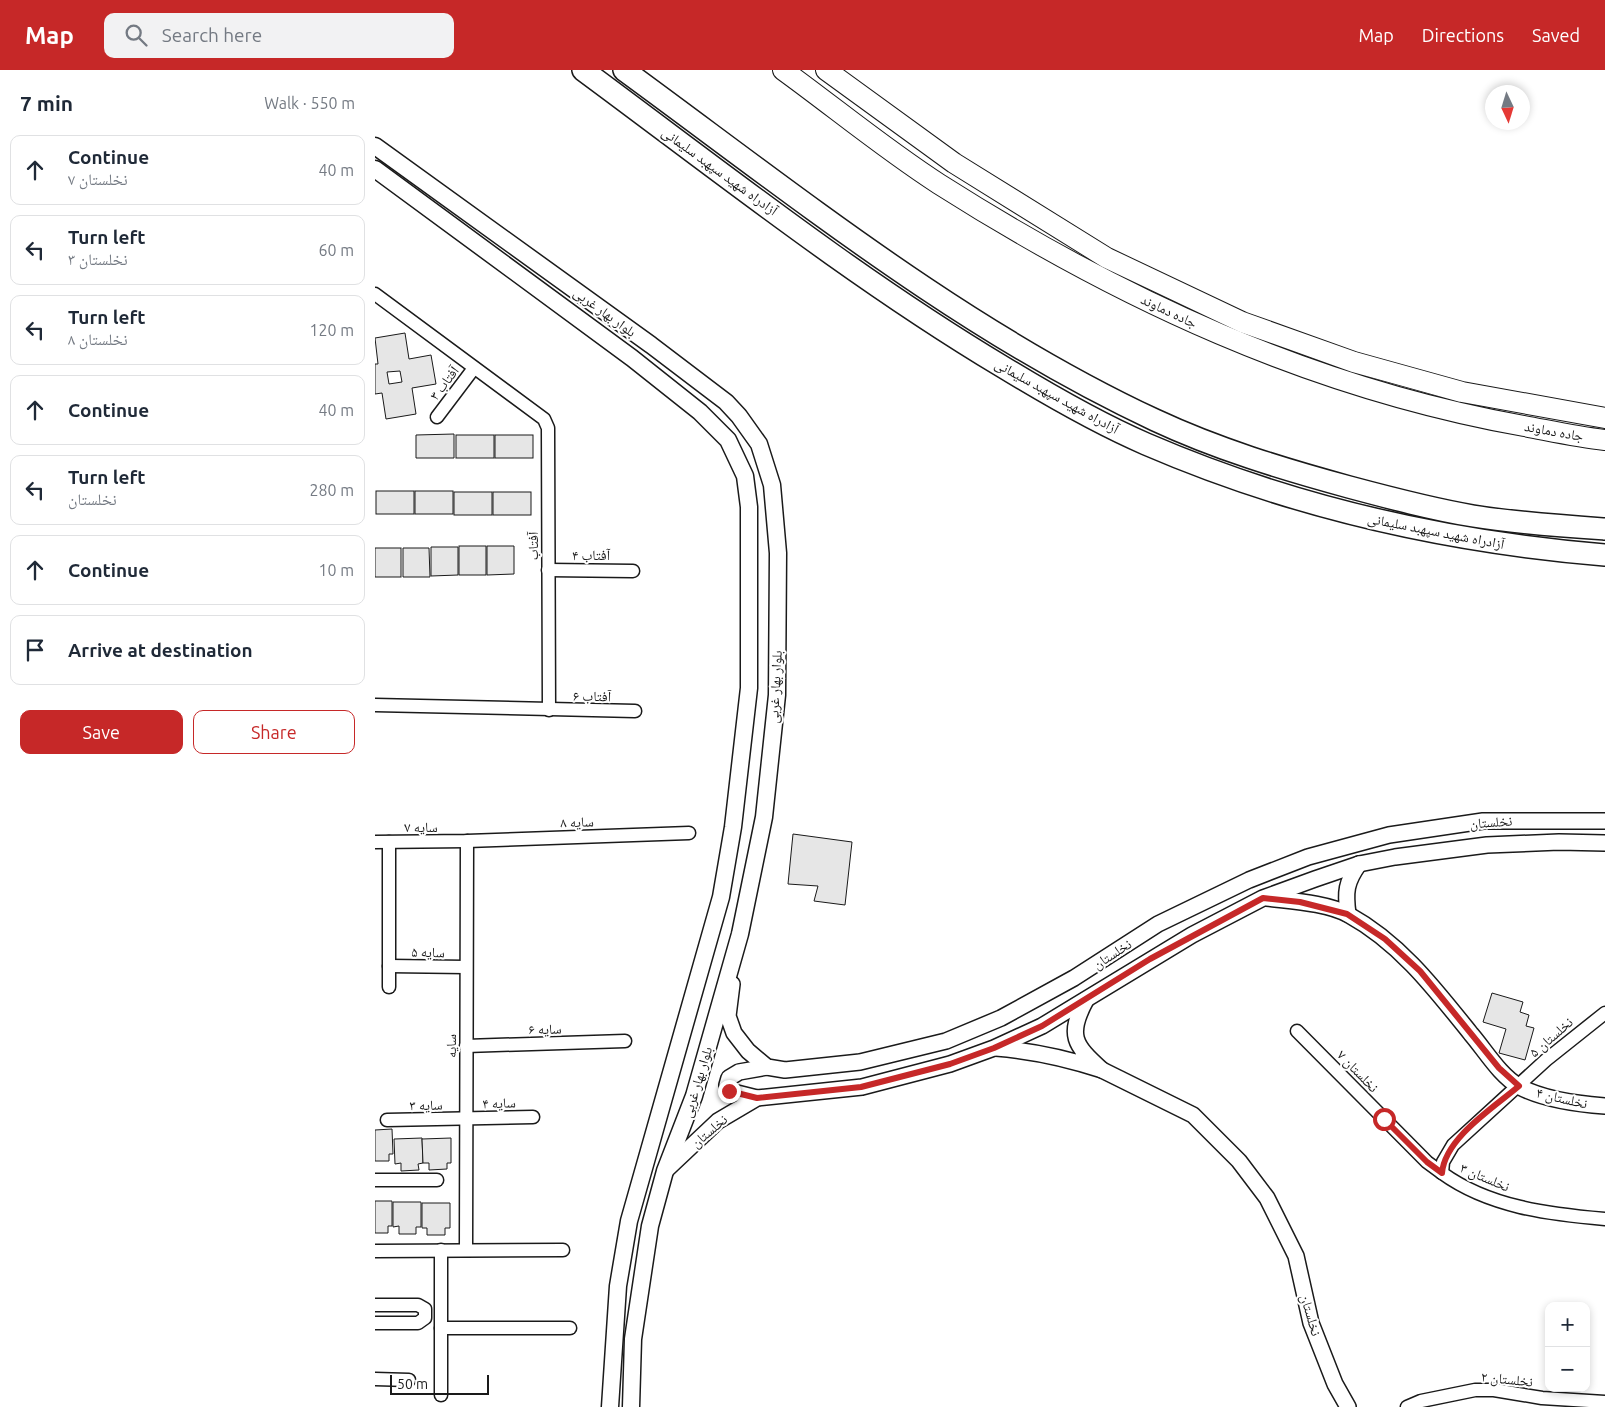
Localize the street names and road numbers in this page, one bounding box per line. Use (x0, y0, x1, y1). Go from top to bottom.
street label: آزادراه شهید سپهبد سلیمانی (658, 124, 781, 219)
street label: بلوار بهار غربی (570, 284, 639, 341)
street label: جاده دماوند (1138, 291, 1200, 332)
street label: آزادراه شهید سپهبد سلیمانی (992, 355, 1122, 438)
street label: آفتاب ۳ (426, 363, 462, 403)
street label: جاده دماوند (1523, 418, 1585, 445)
street label: آزادراه شهید سپهبد سلیمانی (1366, 510, 1506, 553)
street label: آفتاب (525, 531, 541, 560)
street label: آفتاب ۴ (572, 547, 610, 563)
street label: بلوار بهار غربی (765, 650, 786, 724)
street label: آفتاب ۶ (573, 688, 612, 705)
street label: سایه ۸ (560, 813, 594, 831)
street label: نخلستان (1469, 813, 1513, 832)
street label: سایه ۷ (404, 819, 438, 835)
street label: نخلستان (1090, 936, 1135, 973)
street label: سایه ۵ (411, 944, 445, 961)
street label: نخلستان ۵ (1526, 1014, 1577, 1061)
street label: سایه ۶ (528, 1021, 562, 1038)
street label: سایه (443, 1034, 459, 1058)
street label: بلوار بهار غربی (679, 1044, 716, 1120)
street label: نخلستان ۷ (1333, 1047, 1382, 1096)
street label: نخلستان ۴ (1535, 1084, 1589, 1113)
street label: سایه ۴ (482, 1094, 516, 1112)
street label: سایه ۳ (409, 1097, 443, 1114)
street label: نخلستان (688, 1111, 731, 1152)
street label: نخلستان ۳ (1457, 1159, 1512, 1196)
street label: نخلستان (1296, 1292, 1325, 1338)
street label: نخلستان ۲ (1480, 1368, 1534, 1391)

